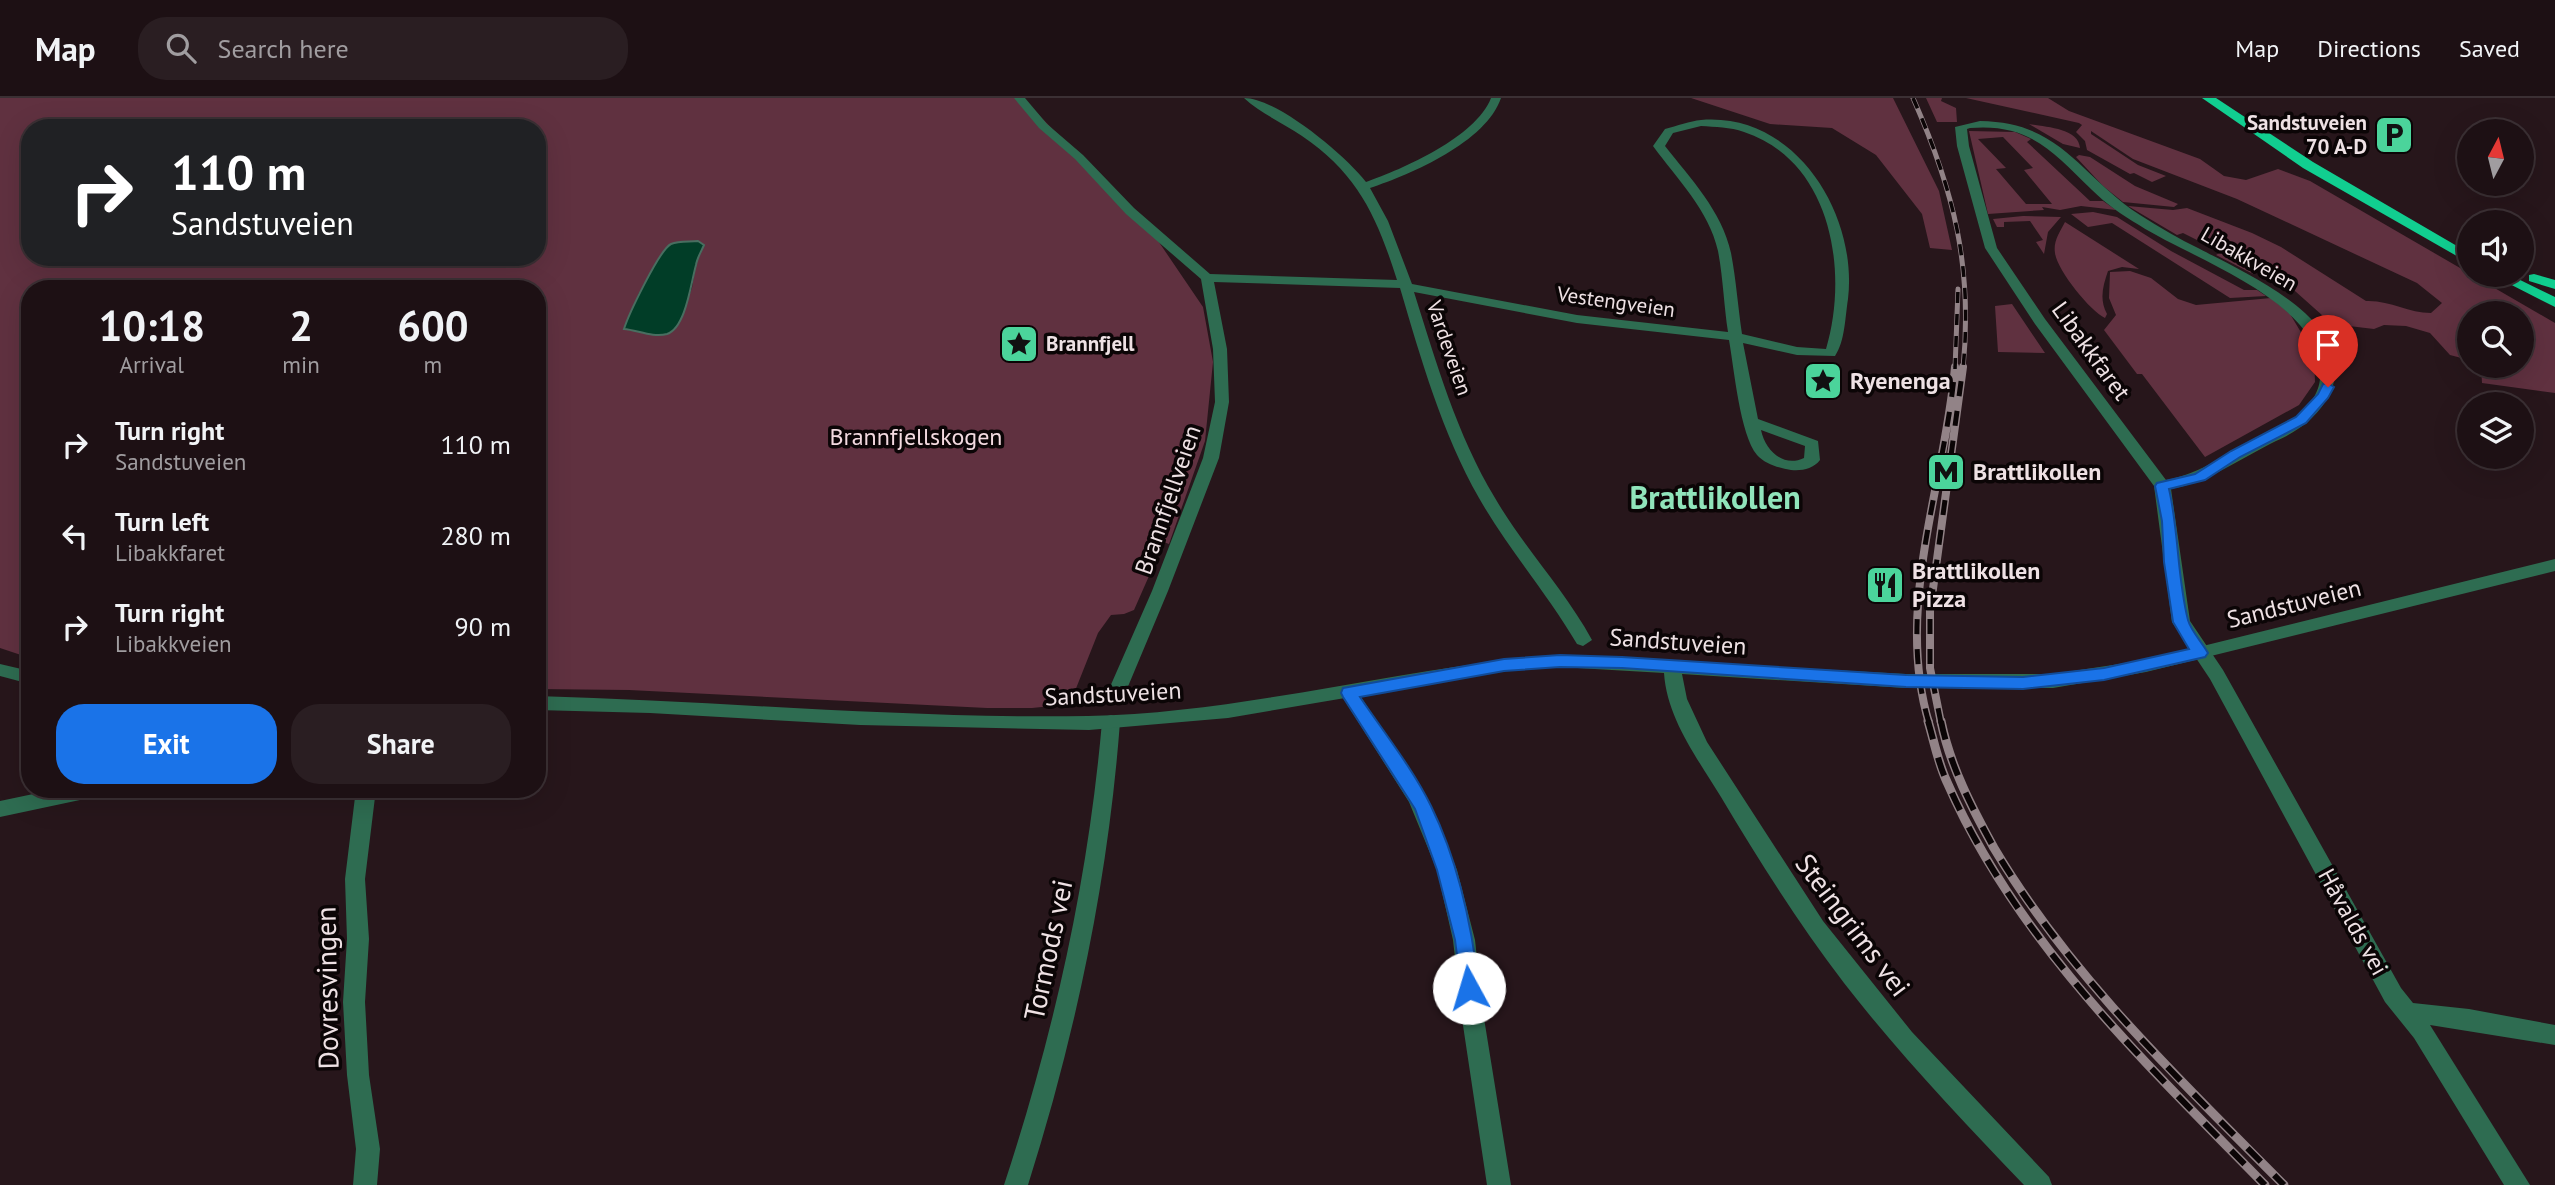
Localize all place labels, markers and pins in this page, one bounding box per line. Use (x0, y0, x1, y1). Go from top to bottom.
place label: Sandstuveien 70 A-D (2247, 109, 2367, 160)
parking icon: Sandstuveien 70 A-D (2373, 114, 2415, 156)
pin (2298, 315, 2358, 387)
place icon: Brannfjell (998, 323, 1040, 365)
place label: Brannfjell (1046, 330, 1135, 357)
place icon: Ryenenga (1802, 360, 1844, 402)
place label: Ryenenga (1850, 365, 1951, 396)
metro station icon: Brattlikollen (1925, 451, 1967, 493)
place label: Brattlikollen (1973, 456, 2101, 487)
place label: Brattlikollen Pizza (1912, 555, 2040, 614)
restaurant icon: Brattlikollen Pizza (1864, 564, 1906, 606)

